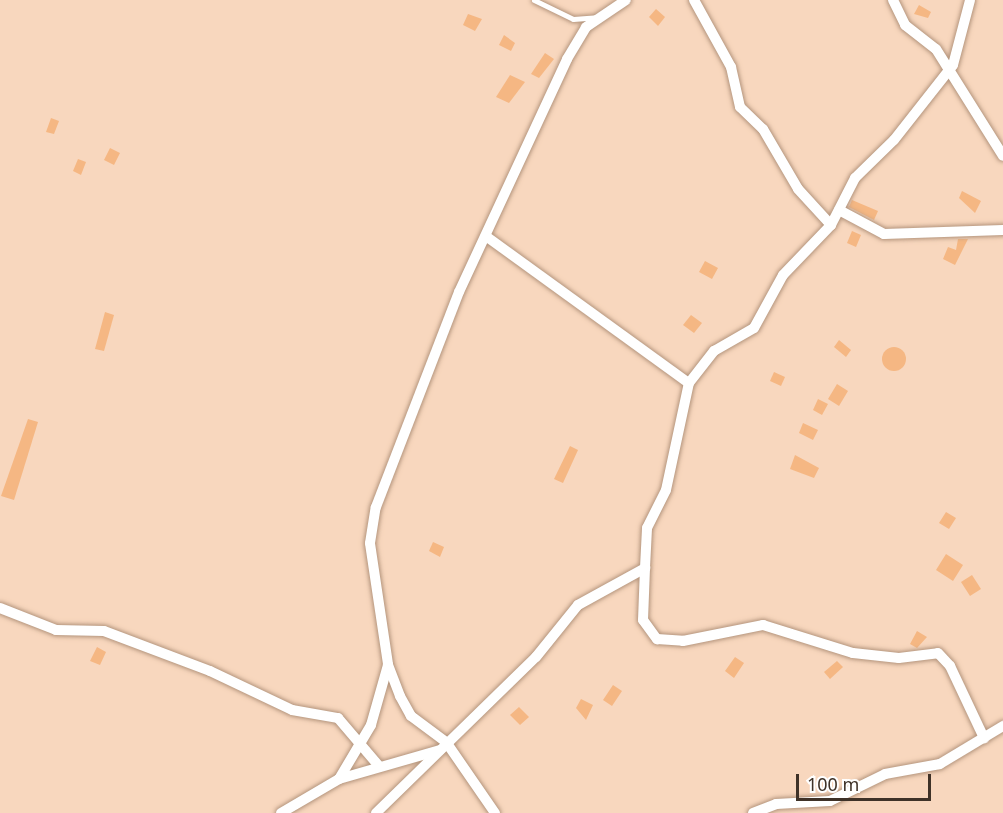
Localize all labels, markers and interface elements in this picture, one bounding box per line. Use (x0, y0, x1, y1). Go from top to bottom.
scale bar (799, 762, 934, 800)
text: 100 m (807, 772, 859, 796)

